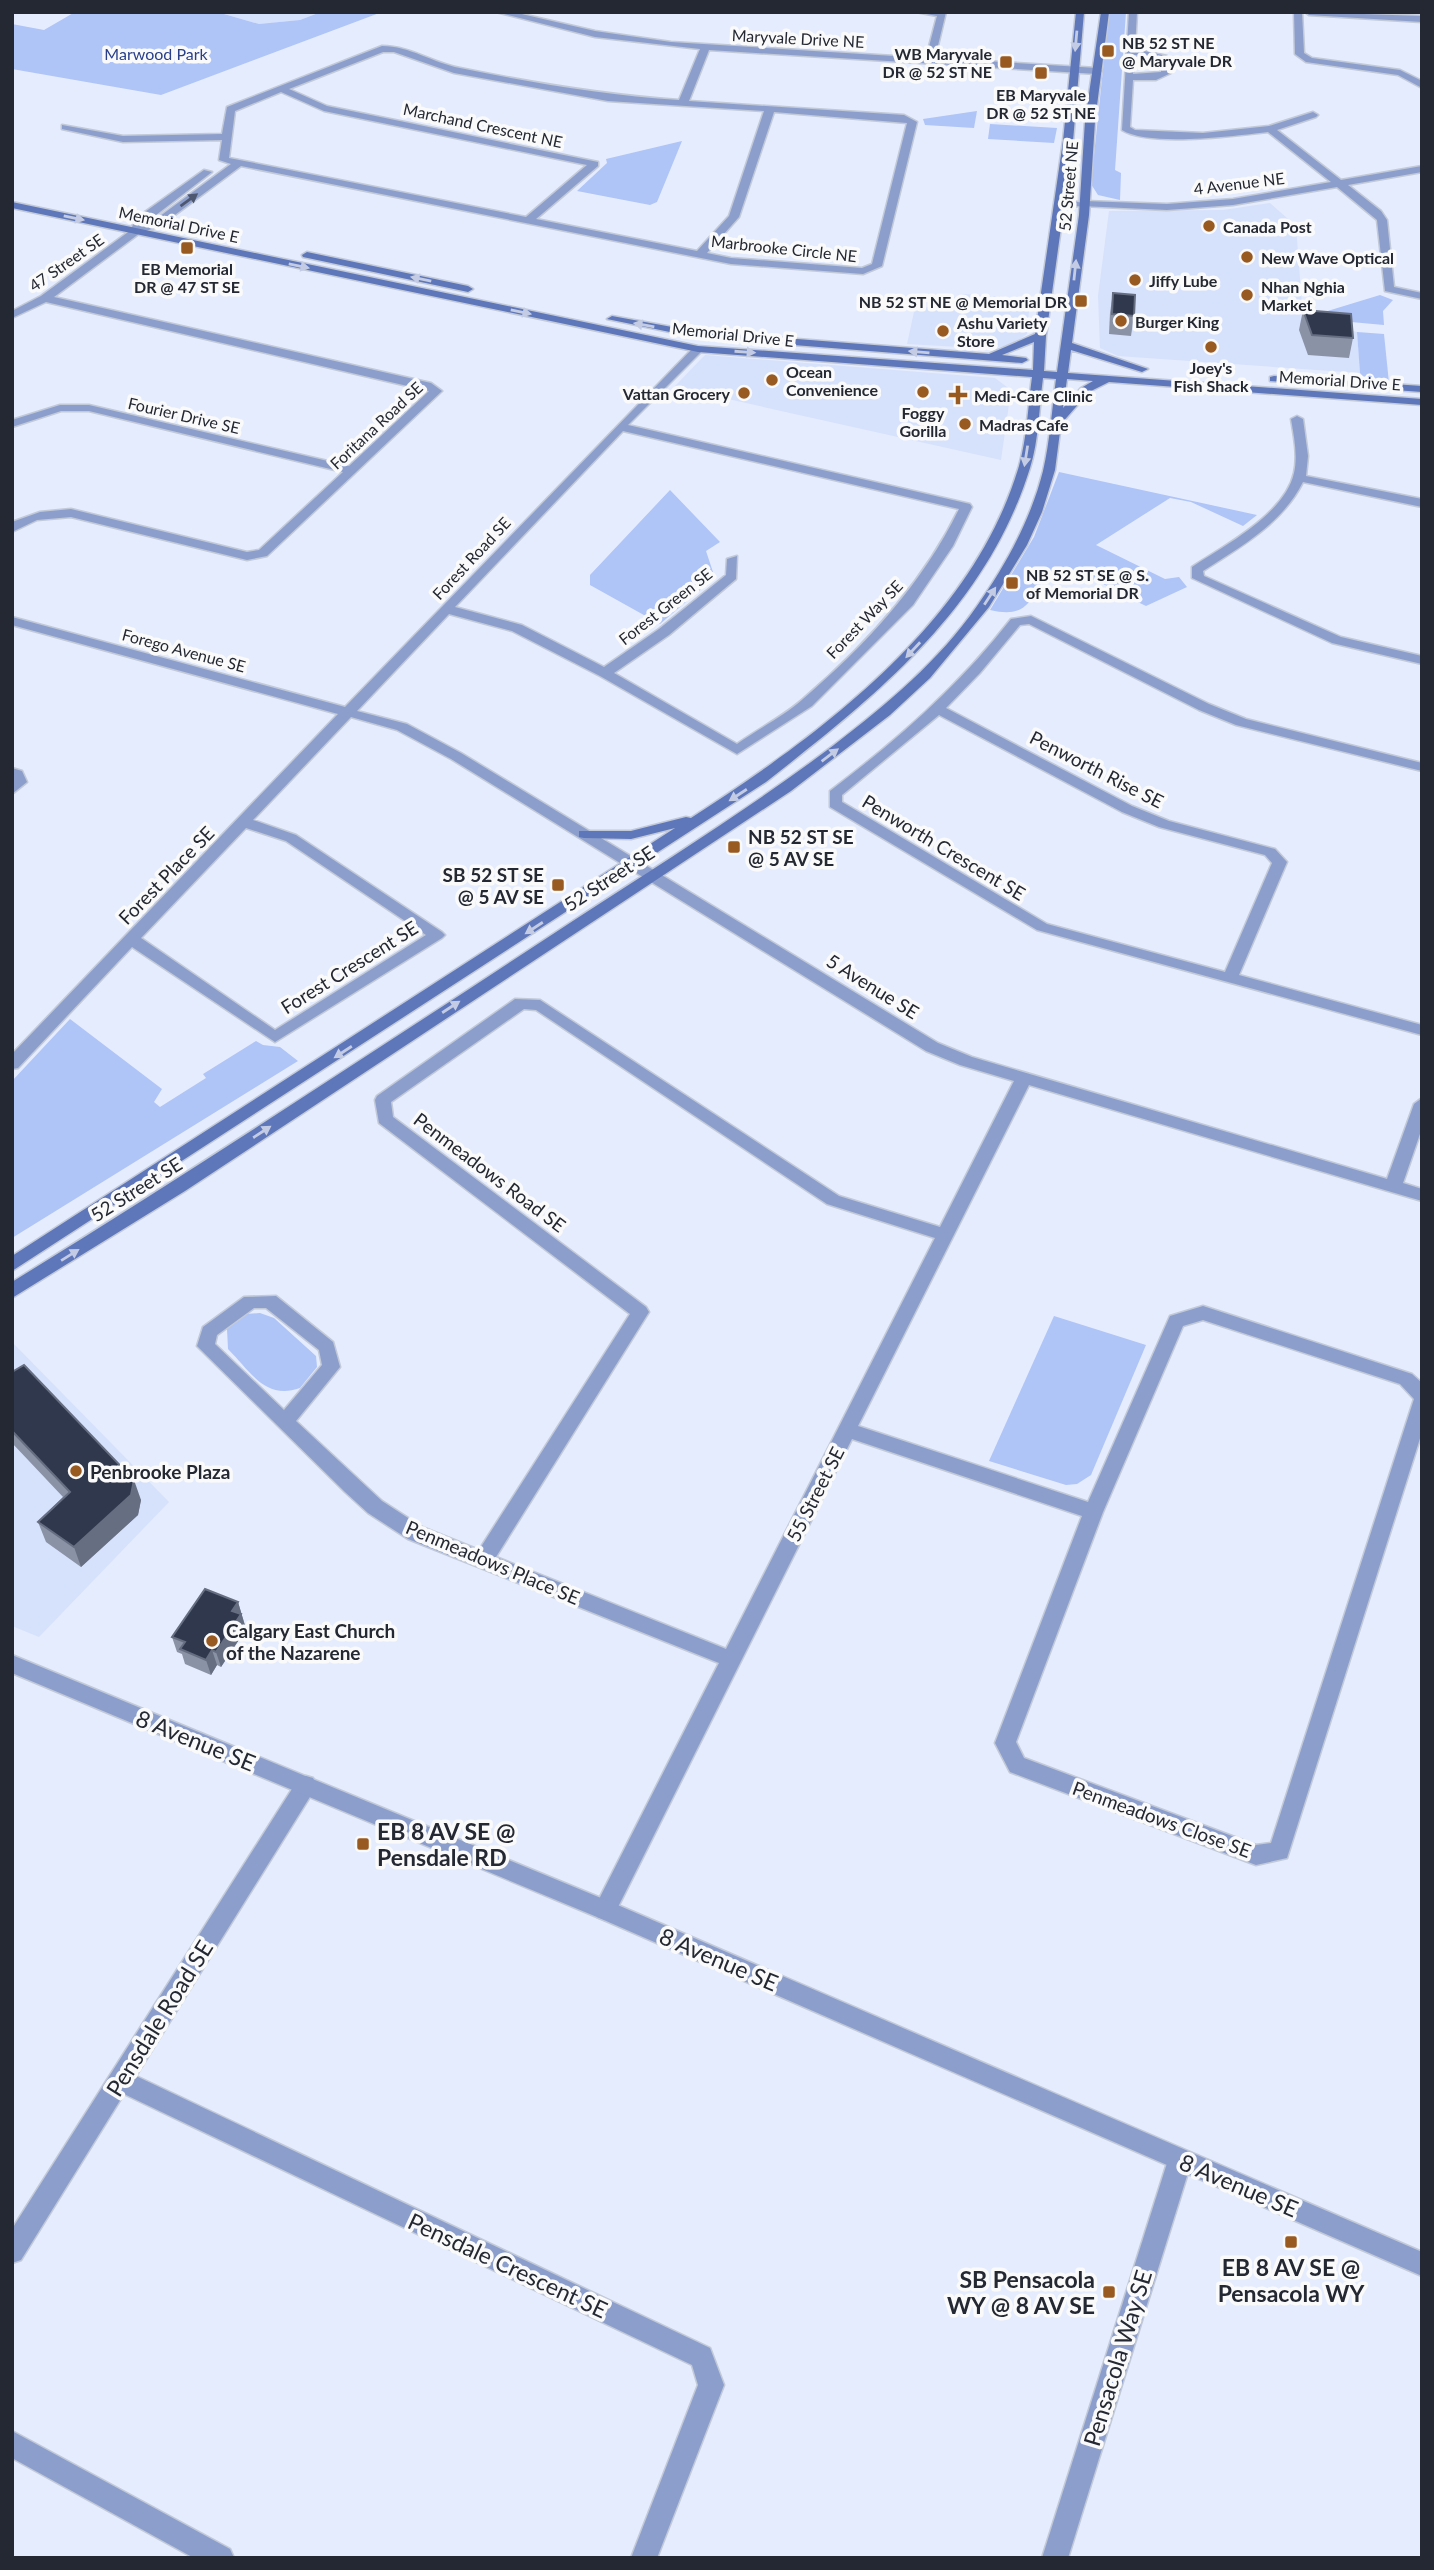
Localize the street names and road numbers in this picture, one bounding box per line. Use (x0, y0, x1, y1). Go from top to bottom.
street label: Maryvale Drive NE (731, 25, 865, 51)
street label: Marchand Crescent NE (402, 99, 564, 151)
street label: 52 Street NE (1055, 140, 1081, 232)
street label: 4 Avenue NE (1193, 168, 1285, 198)
street label: Memorial Drive E (117, 202, 241, 246)
street label: 47 Street SE (25, 229, 107, 295)
street label: Marbrooke Circle NE (710, 231, 858, 265)
street label: Memorial Drive E (671, 318, 795, 350)
street label: Memorial Drive E (1278, 366, 1402, 394)
street label: Foritana Road SE (326, 377, 426, 473)
street label: Fourier Drive SE (126, 393, 242, 437)
street label: Forest Road SE (428, 513, 514, 603)
street label: Forest Green SE (615, 564, 715, 648)
street label: Forest Way SE (822, 576, 906, 662)
street label: Forego Avenue SE (120, 624, 248, 676)
street label: Penworth Rise SE (1026, 725, 1168, 813)
street label: Penworth Crescent SE (858, 789, 1030, 905)
street label: Forest Place SE (113, 821, 219, 929)
street label: 52 Street SE (560, 840, 659, 916)
street label: Forest Crescent SE (276, 916, 422, 1018)
street label: 5 Avenue SE (823, 949, 923, 1023)
street label: Penmeadows Road SE (410, 1107, 570, 1237)
street label: 52 Street SE (86, 1152, 186, 1226)
street label: 55 Street SE (781, 1443, 849, 1545)
street label: Penmeadows Place SE (403, 1515, 583, 1609)
street label: 8 Avenue SE (132, 1703, 260, 1777)
street label: Penmeadows Close SE (1070, 1776, 1254, 1862)
street label: 8 Avenue SE (655, 1921, 783, 1997)
street label: Pensdale Road SE (100, 1935, 218, 2101)
street label: 8 Avenue SE (1175, 2147, 1303, 2223)
street label: Pensdale Crescent SE (404, 2207, 612, 2323)
street label: Pensacola Way SE (1077, 2267, 1157, 2449)

